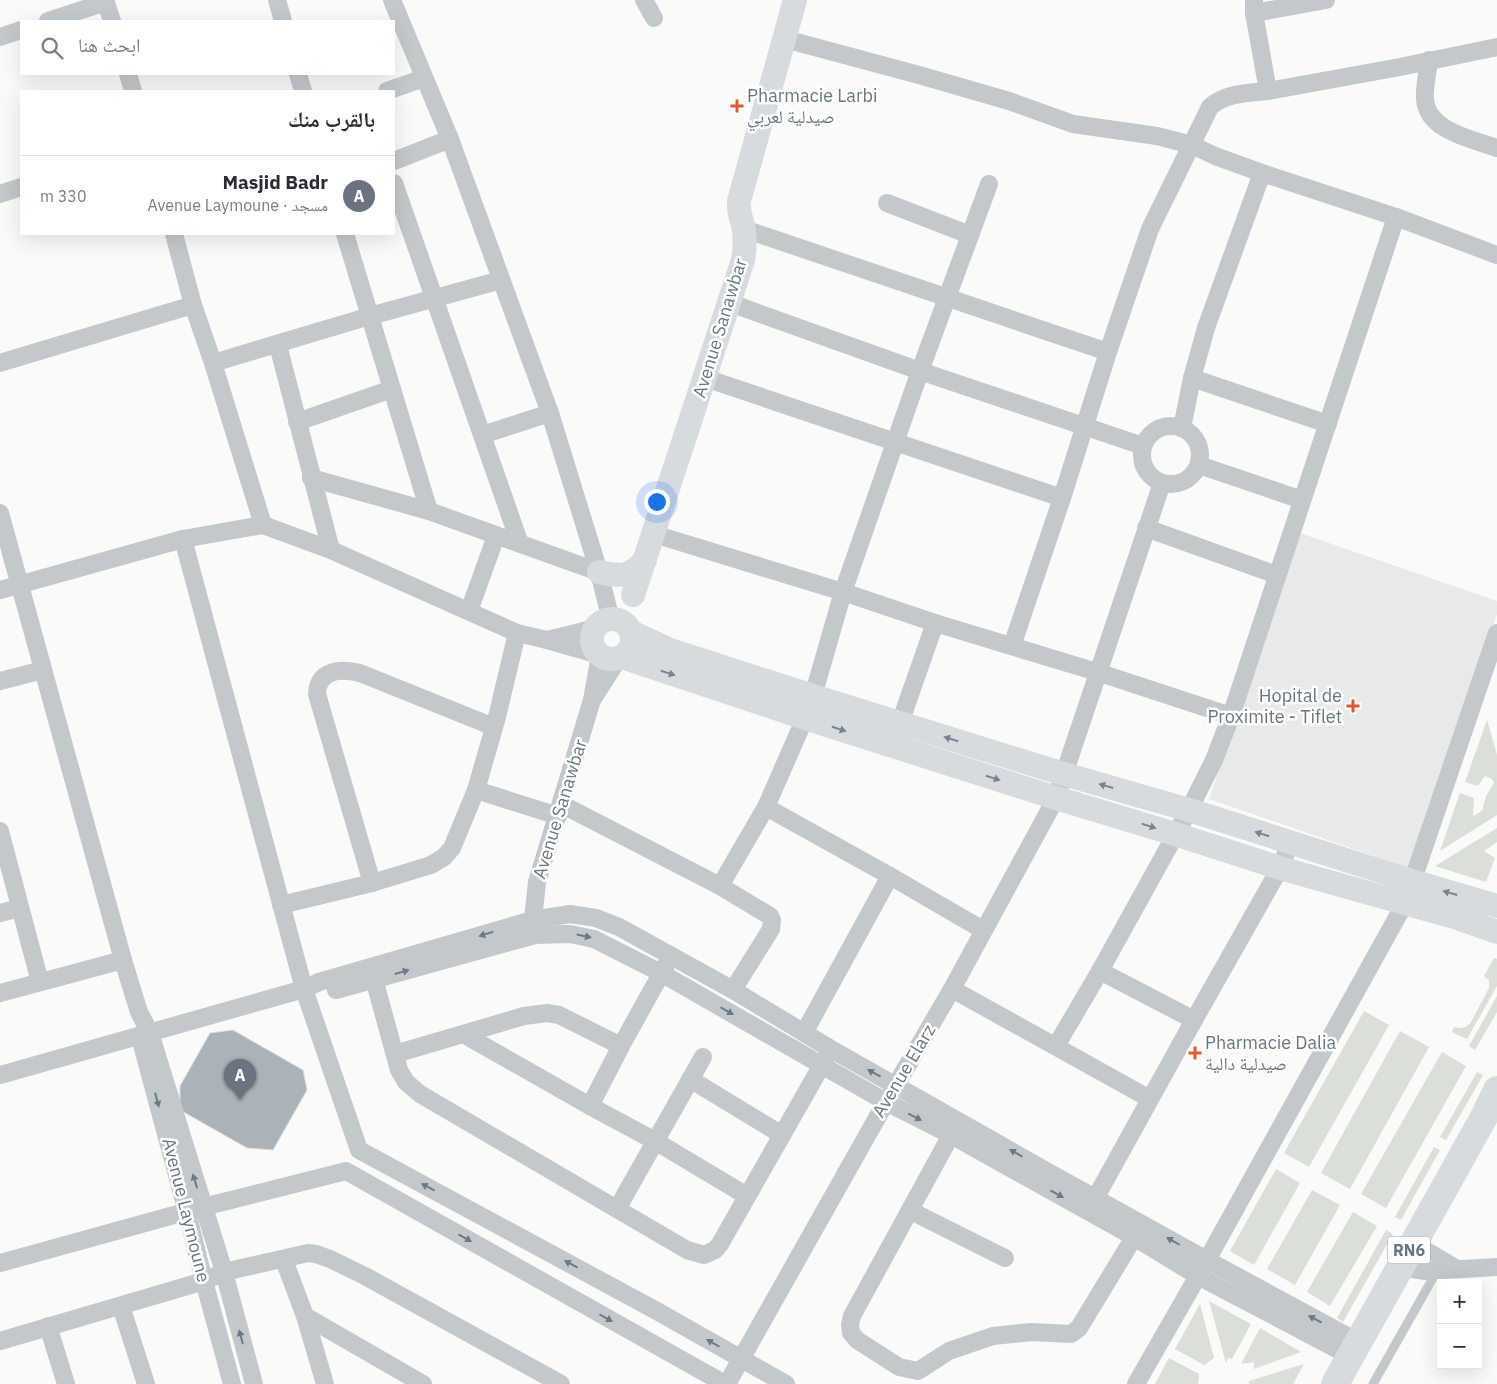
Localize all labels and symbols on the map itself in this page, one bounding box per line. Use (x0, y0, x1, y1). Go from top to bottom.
place label: Pharmacie Larbi صيدلية لعربي (747, 84, 878, 132)
marker: Pharmacie Larbi صيدلية لعربي (731, 100, 743, 112)
street label: Avenue Sanawbar (687, 255, 752, 400)
your location (644, 489, 670, 515)
one-way arrow (660, 670, 675, 677)
place label: Hopital de Proximite - Tiflet (1208, 684, 1342, 728)
marker: Hopital de Proximite - Tiflet (1346, 699, 1360, 713)
one-way arrow (831, 726, 846, 733)
one-way arrow (943, 734, 958, 742)
street label: Avenue Sanawbar (527, 736, 592, 881)
one-way arrow (986, 775, 1001, 783)
one-way arrow (1099, 782, 1114, 790)
one-way arrow (1141, 822, 1156, 830)
one-way arrow (1254, 829, 1269, 837)
one-way arrow (1443, 888, 1458, 896)
one-way arrow (478, 930, 493, 938)
one-way arrow (576, 933, 592, 941)
one-way arrow (394, 968, 410, 976)
one-way arrow (720, 1007, 735, 1015)
street label: Avenue Elarz (867, 1020, 940, 1121)
place label: Pharmacie Dalia صيدلية دالية (1205, 1031, 1336, 1075)
marker: Pharmacie Dalia صيدلية دالية (1189, 1047, 1201, 1059)
pin: A (224, 1059, 256, 1100)
one-way arrow (868, 1068, 881, 1077)
one-way arrow (153, 1092, 161, 1107)
one-way arrow (907, 1113, 922, 1121)
street label: Avenue Laymoune (157, 1135, 216, 1285)
one-way arrow (1009, 1148, 1022, 1157)
one-way arrow (191, 1173, 199, 1188)
one-way arrow (420, 1183, 435, 1191)
one-way arrow (1051, 1190, 1064, 1199)
one-way arrow (457, 1234, 472, 1242)
one-way arrow (1166, 1236, 1179, 1245)
road number: RN6 (1388, 1236, 1430, 1264)
one-way arrow (563, 1260, 578, 1268)
one-way arrow (600, 1313, 613, 1322)
one-way arrow (1309, 1314, 1322, 1323)
one-way arrow (237, 1329, 245, 1344)
one-way arrow (706, 1338, 719, 1347)

